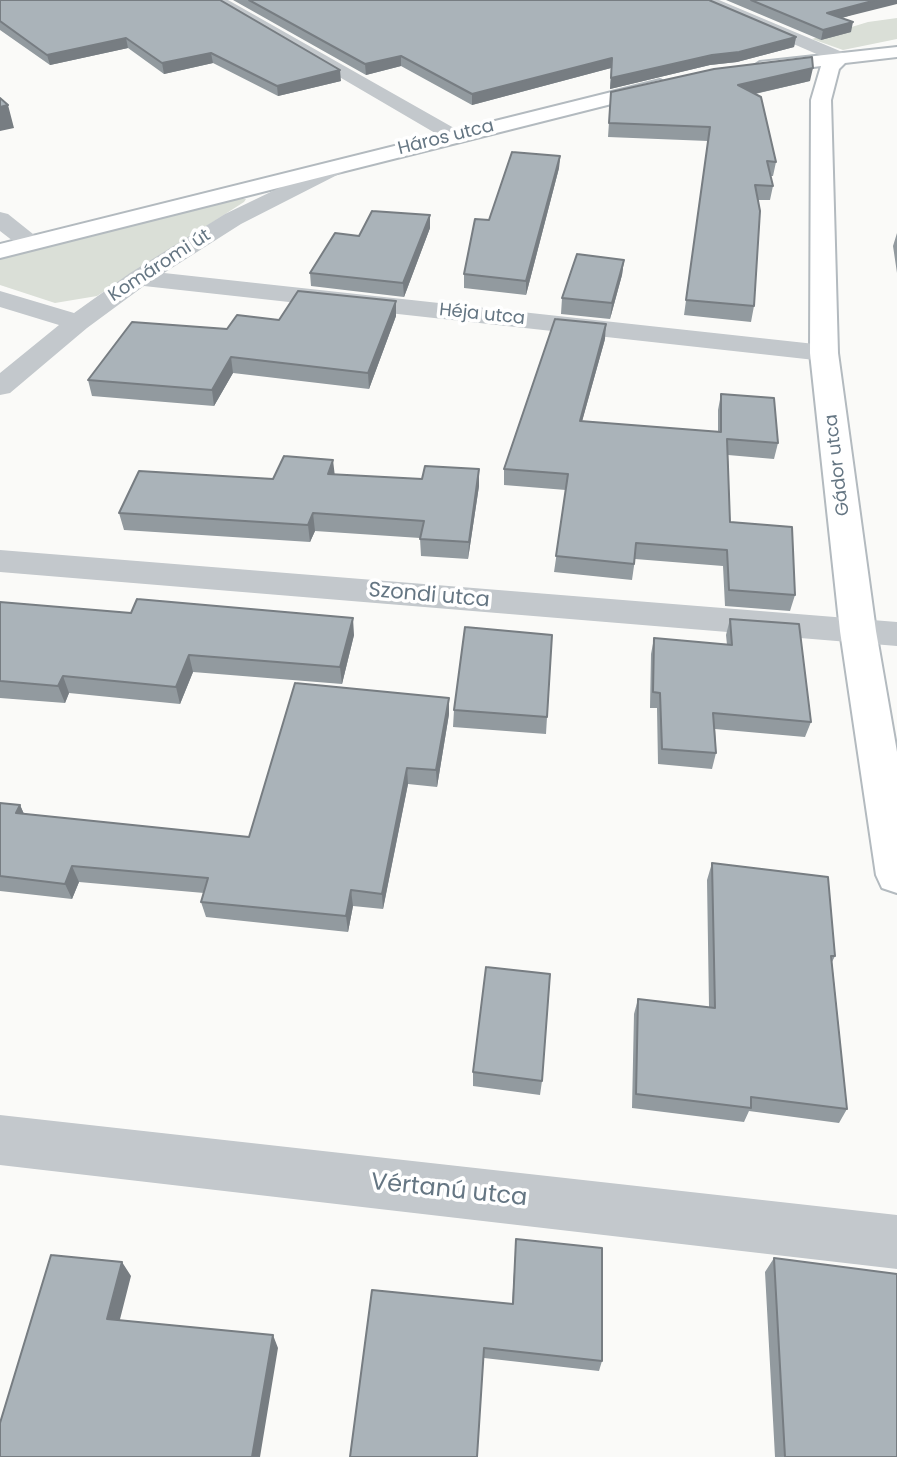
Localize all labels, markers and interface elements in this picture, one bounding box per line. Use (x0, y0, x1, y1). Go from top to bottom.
street label: Háros utca (396, 116, 496, 160)
street label: Komáromi út (105, 225, 215, 307)
street label: Héja utca (438, 300, 526, 330)
street label: Gádor utca (821, 413, 855, 517)
street label: Szondi utca (367, 578, 491, 614)
street label: Vértanú utca (369, 1168, 529, 1214)

